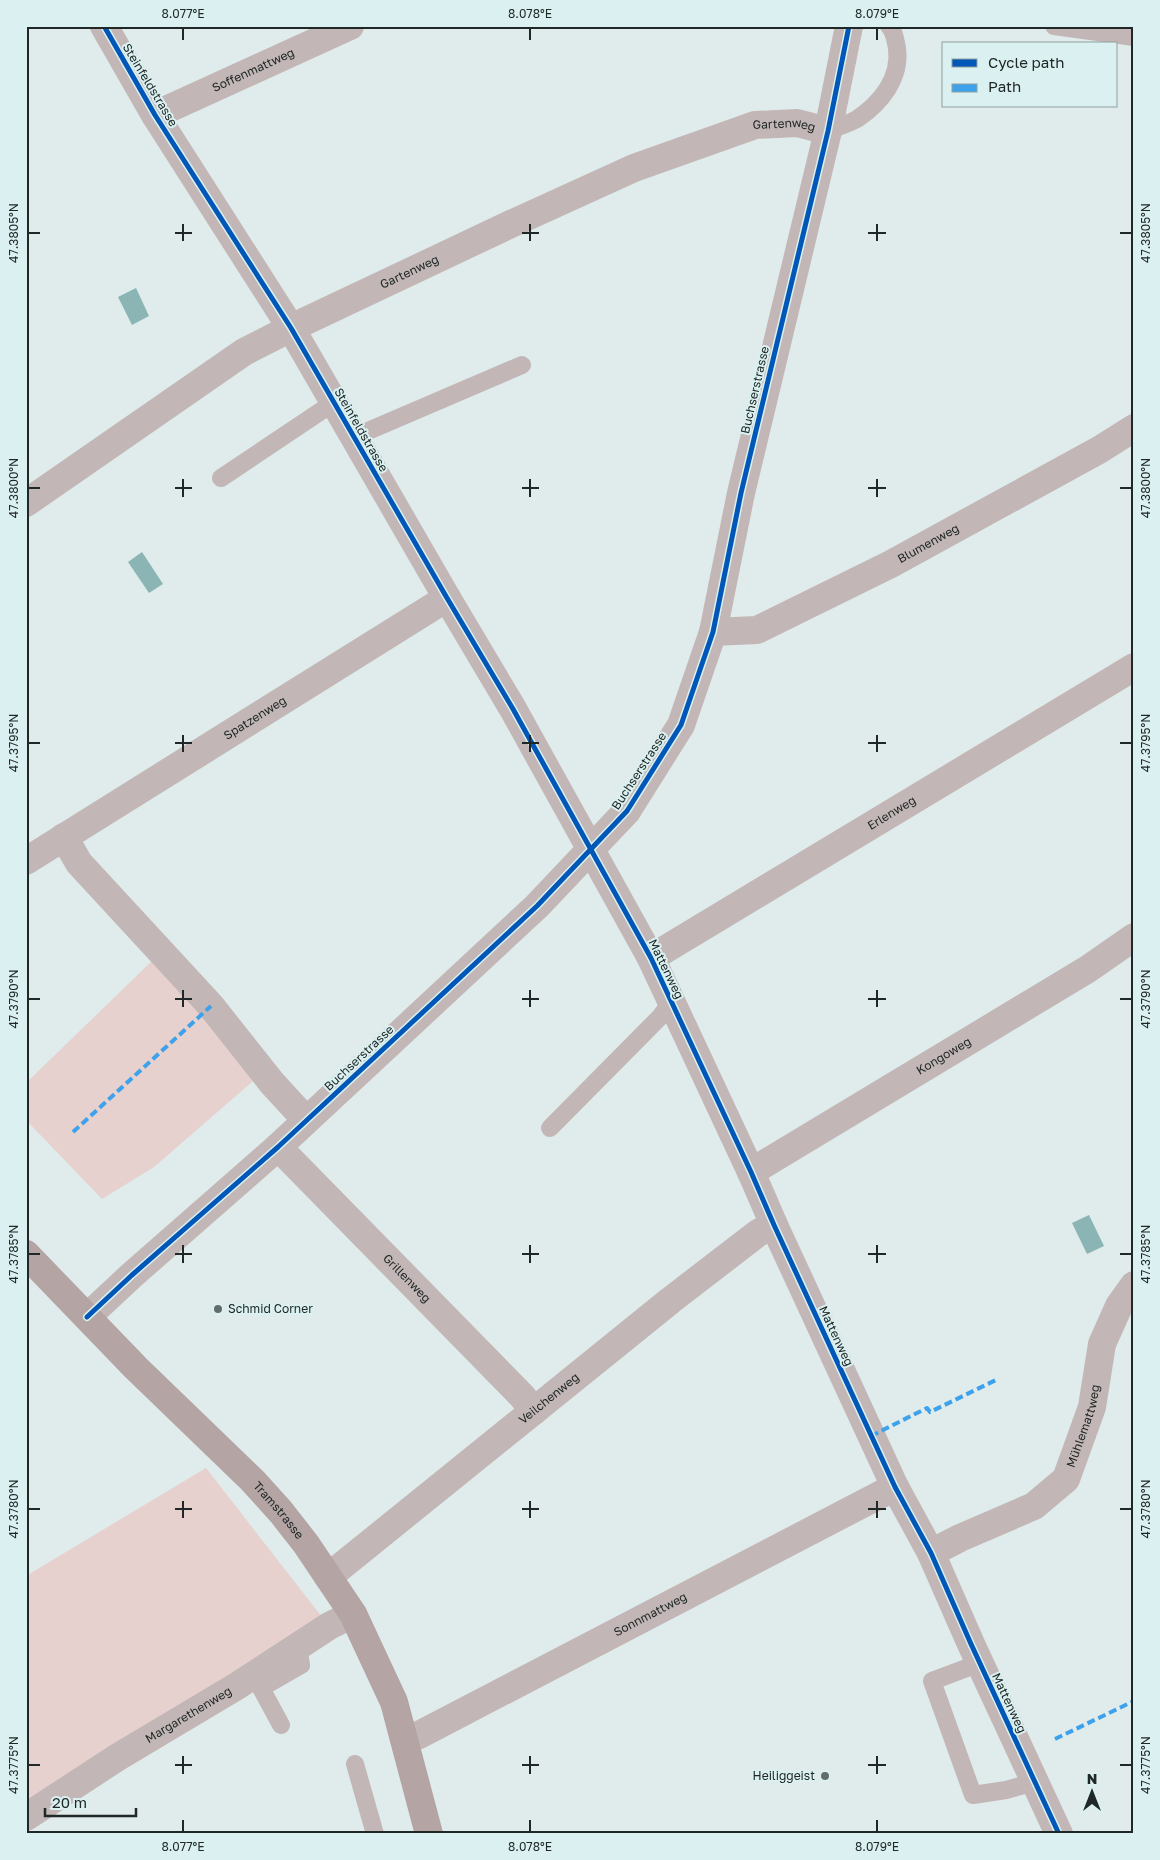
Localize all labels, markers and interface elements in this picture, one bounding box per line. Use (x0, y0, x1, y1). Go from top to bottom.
text: 8.077°E (161, 6, 205, 21)
text: 8.078°E (508, 6, 552, 21)
text: 8.079°E (855, 6, 899, 21)
street label: Steinfeldstrasse (120, 40, 181, 129)
legend (942, 42, 1118, 108)
street label: Soffenmattweg (210, 44, 297, 95)
text: Cycle path (988, 53, 1064, 71)
text: Path (988, 77, 1021, 95)
street label: Gartenweg (752, 115, 817, 134)
text: 47.3805°N (6, 203, 21, 263)
text: 47.3805°N (1138, 203, 1153, 263)
street label: Gartenweg (377, 251, 441, 292)
street label: Buchserstrasse (737, 345, 772, 435)
street label: Steinfeldstrasse (331, 385, 392, 474)
text: 47.3800°N (6, 458, 21, 518)
text: 47.3800°N (1138, 458, 1153, 518)
street label: Blumenweg (895, 520, 962, 566)
street label: Spatzenweg (221, 692, 289, 743)
text: 47.3795°N (6, 714, 21, 772)
text: 47.3795°N (1138, 714, 1153, 772)
street label: Buchserstrasse (608, 729, 669, 812)
street label: Erlenweg (864, 792, 918, 833)
street label: Mattenweg (646, 936, 687, 1001)
text: 47.3790°N (6, 969, 21, 1029)
text: 47.3790°N (1138, 969, 1153, 1029)
street label: Buchserstrasse (321, 1022, 396, 1094)
street label: Kongoweg (913, 1033, 974, 1078)
text: 47.3785°N (6, 1225, 21, 1283)
text: 47.3785°N (1138, 1225, 1153, 1283)
street label: Grillenweg (380, 1251, 434, 1306)
place label: Schmid Corner (228, 1301, 313, 1316)
marker: Schmid Corner (212, 1303, 224, 1315)
street label: Mattenweg (816, 1303, 857, 1368)
street label: Veilchenweg (515, 1369, 582, 1427)
street label: Mühlemattweg (1063, 1383, 1102, 1470)
street label: Tramstrasse (250, 1478, 307, 1542)
text: 47.3780°N (6, 1479, 21, 1539)
text: 47.3780°N (1138, 1479, 1153, 1539)
street label: Sonnmattweg (611, 1589, 689, 1639)
street label: Mattenweg (989, 1670, 1030, 1735)
street label: Margarethenweg (142, 1683, 234, 1746)
text: 47.3775°N (6, 1736, 21, 1794)
text: 47.3775°N (1138, 1736, 1153, 1794)
place label: Heiliggeist (753, 1768, 815, 1783)
north arrow (1068, 1768, 1118, 1818)
marker: Heiliggeist (819, 1770, 831, 1782)
text: N (1087, 1770, 1097, 1787)
scale bar (45, 1785, 136, 1817)
text: 20 m (52, 1793, 87, 1811)
text: 8.077°E (161, 1839, 205, 1854)
text: 8.078°E (508, 1839, 552, 1854)
text: 8.079°E (855, 1839, 899, 1854)

